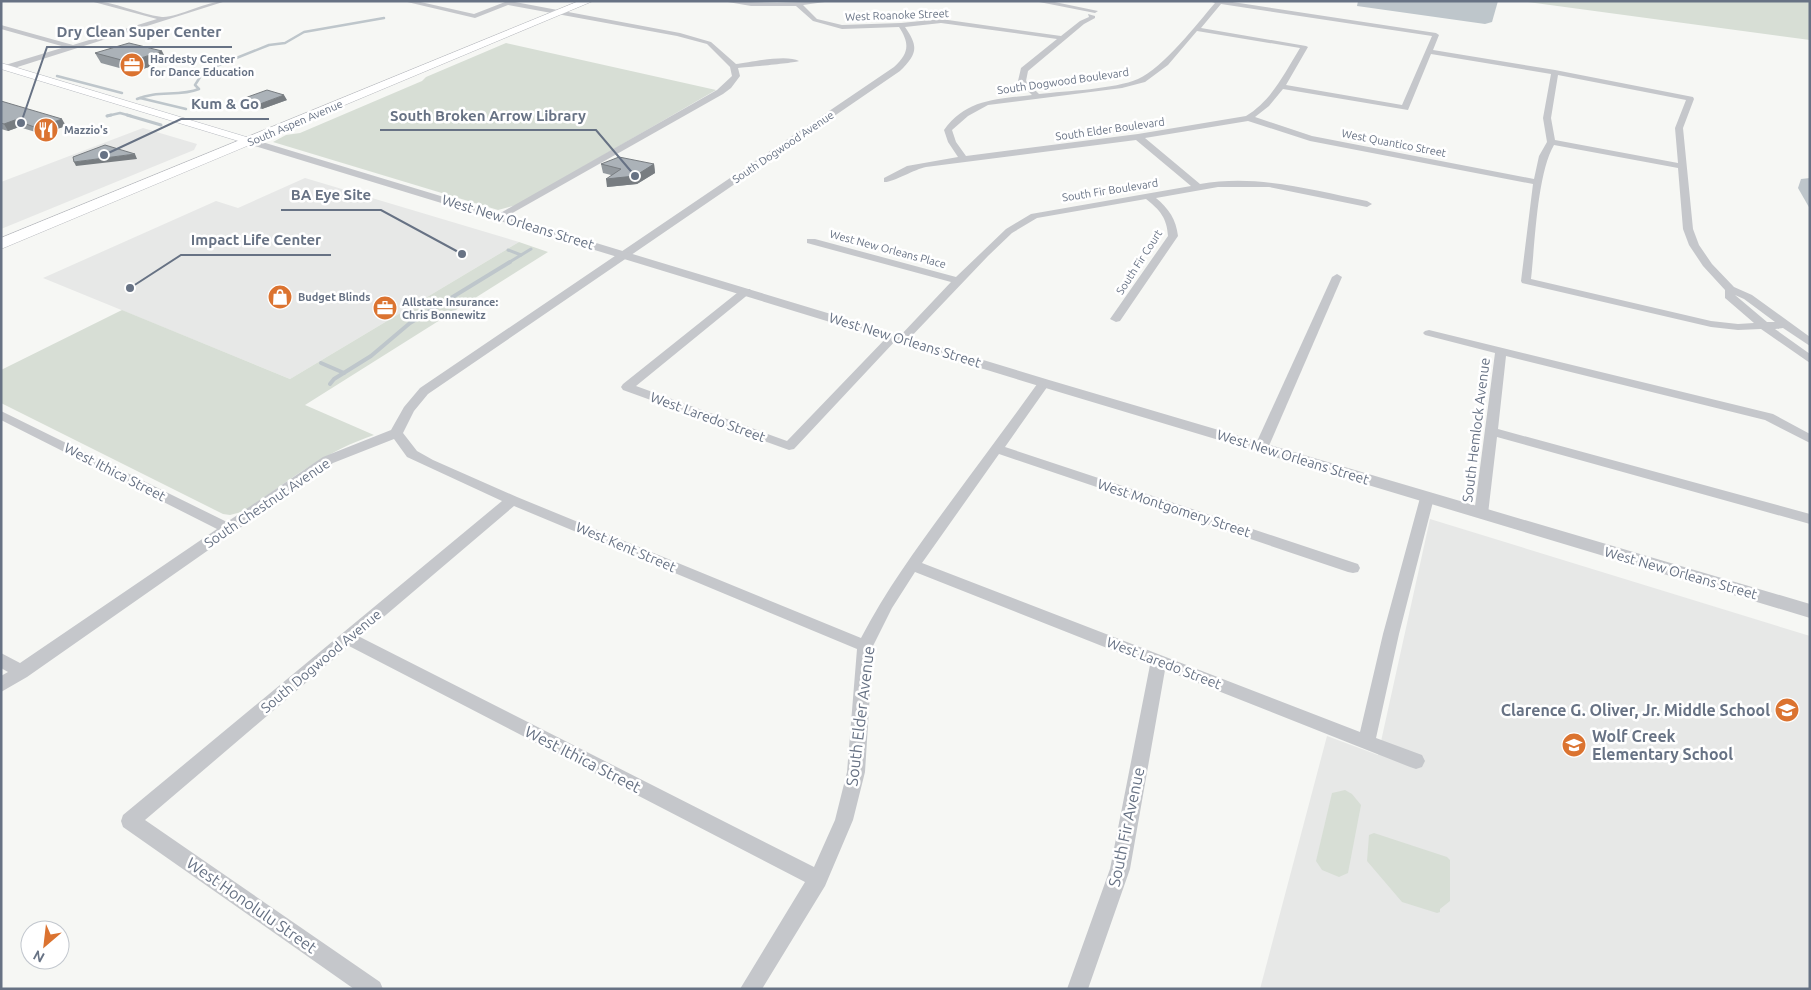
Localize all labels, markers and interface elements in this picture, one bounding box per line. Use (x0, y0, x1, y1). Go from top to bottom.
street label: West Roanoke Street (845, 7, 950, 23)
callout: Dry Clean Super Center (47, 17, 232, 47)
text: Dry Clean Super Center (57, 23, 222, 40)
office icon: Hardesty Center for Dance Education (119, 52, 145, 78)
place label: Hardesty Center for Dance Education (150, 53, 254, 78)
street label: South Dogwood Boulevard (996, 66, 1130, 96)
callout: Kum & Go (181, 89, 269, 119)
text: Kum & Go (191, 95, 259, 112)
street label: South Aspen Avenue (246, 98, 344, 148)
callout: South Broken Arrow Library (380, 100, 596, 130)
text: South Broken Arrow Library (390, 107, 586, 124)
street label: South Dogwood Avenue (730, 109, 836, 185)
street label: South Elder Boulevard (1055, 115, 1165, 143)
restaurant icon: Mazzio's (33, 117, 59, 143)
place label: Mazzio's (64, 124, 108, 136)
street label: West Quantico Street (1341, 127, 1448, 159)
street label: South Fir Boulevard (1061, 176, 1159, 204)
callout: BA Eye Site (281, 180, 381, 210)
text: BA Eye Site (291, 186, 371, 203)
street label: West New Orleans Street (440, 191, 596, 253)
callout: Impact Life Center (181, 225, 331, 255)
street label: South Fir Court (1114, 227, 1165, 297)
street label: West New Orleans Place (829, 228, 947, 270)
text: Impact Life Center (191, 231, 322, 248)
shop icon: Budget Blinds (267, 284, 293, 310)
place label: Budget Blinds (298, 291, 370, 303)
office icon: Allstate Insurance: Chris Bonnewitz (372, 295, 398, 321)
place label: Allstate Insurance: Chris Bonnewitz (402, 296, 498, 321)
street label: West New Orleans Street (827, 309, 983, 371)
street label: South Hemlock Avenue (1459, 357, 1493, 503)
street label: West Laredo Street (648, 389, 768, 445)
street label: West New Orleans Street (1215, 426, 1371, 488)
street label: West Ithica Street (62, 440, 169, 505)
street label: South Chestnut Avenue (201, 455, 333, 551)
street label: West Montgomery Street (1096, 476, 1253, 540)
street label: West Kent Street (574, 519, 679, 575)
street label: West New Orleans Street (1603, 544, 1760, 603)
street label: South Dogwood Avenue (258, 606, 384, 716)
street label: West Laredo Street (1105, 634, 1224, 692)
street label: South Elder Avenue (842, 645, 878, 787)
school or university icon: Clarence G. Oliver, Jr. Middle School (1774, 697, 1800, 723)
place label: Clarence G. Oliver, Jr. Middle School (1501, 701, 1770, 719)
street label: West Ithica Street (522, 722, 645, 796)
place label: Wolf Creek Elementary School (1592, 727, 1733, 763)
school or university icon: Wolf Creek Elementary School (1561, 732, 1587, 758)
street label: South Fir Avenue (1105, 766, 1147, 888)
street label: West Honolulu Street (184, 853, 321, 957)
north arrow (20, 920, 70, 970)
text: N (31, 947, 47, 966)

